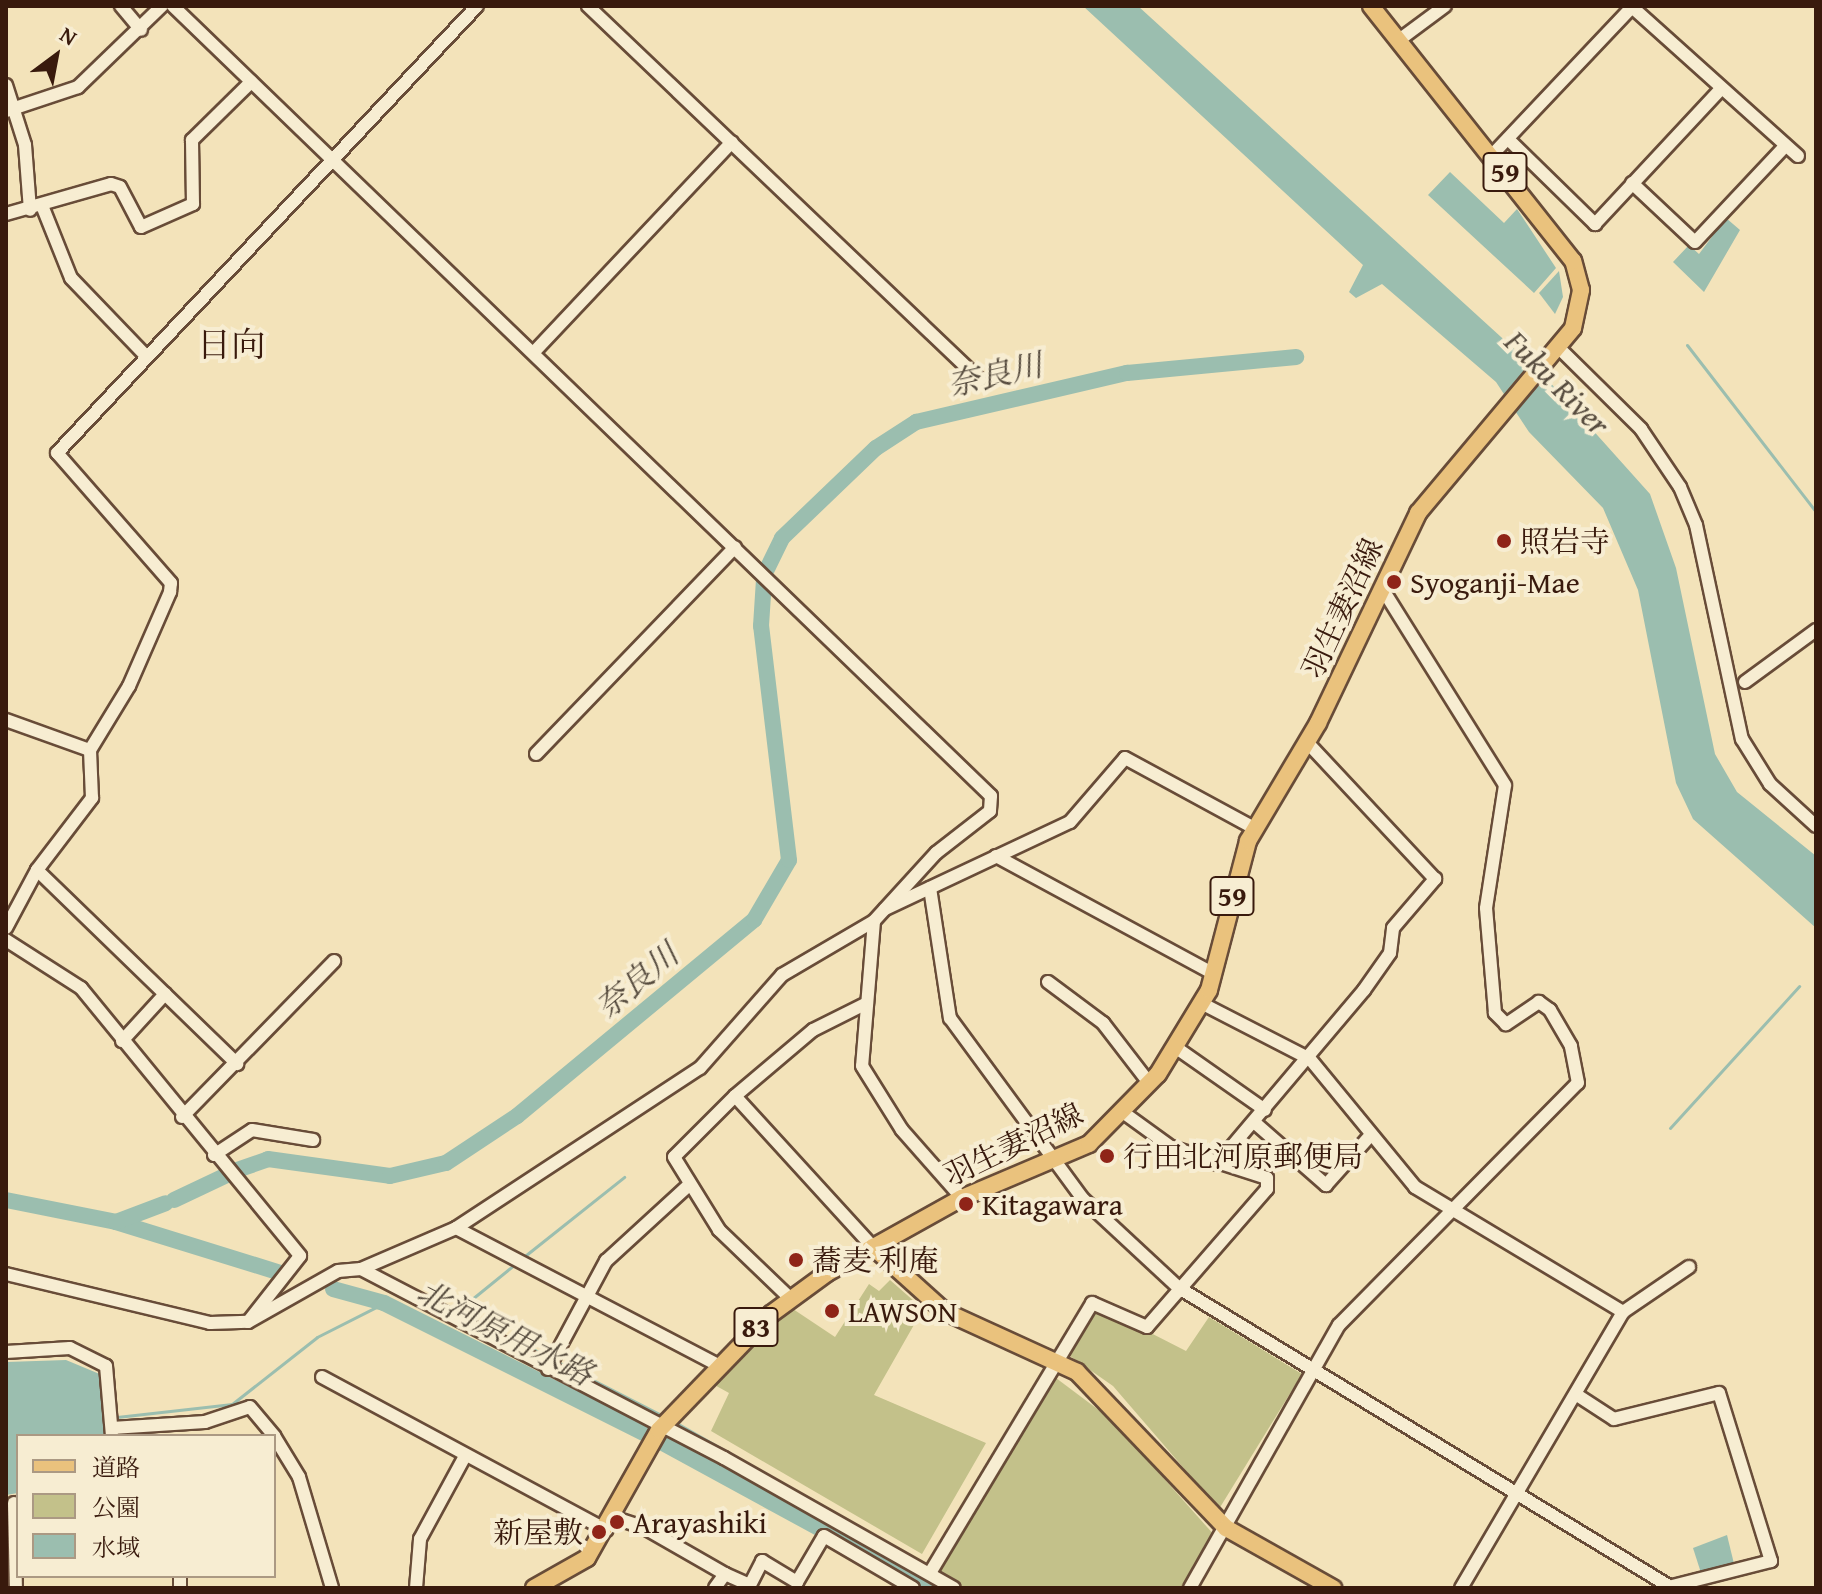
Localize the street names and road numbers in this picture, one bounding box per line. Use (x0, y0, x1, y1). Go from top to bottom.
road number: 59 (1481, 148, 1529, 196)
street label: 羽生妻沼線 (1294, 532, 1390, 684)
road number: 59 (1208, 872, 1256, 920)
street label: 羽生妻沼線 (938, 1095, 1088, 1193)
road number: 83 (732, 1303, 780, 1351)

